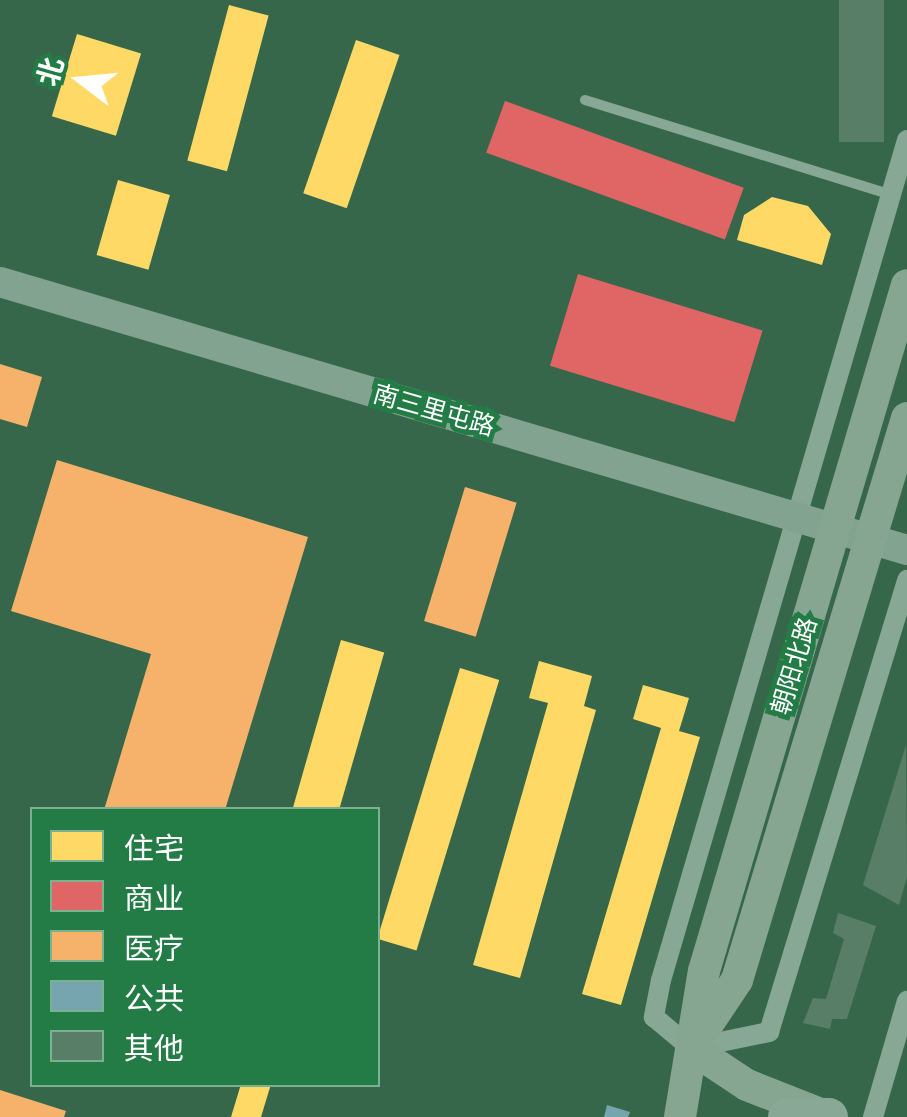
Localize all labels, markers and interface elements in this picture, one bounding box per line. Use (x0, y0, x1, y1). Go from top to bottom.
north arrow (30, 30, 130, 130)
text: 北 (32, 54, 69, 89)
street label: 南三里屯路 (370, 378, 498, 442)
street label: 朝阳北路 (765, 614, 823, 718)
legend (30, 807, 380, 1087)
text: 住宅 (124, 832, 184, 865)
text: 商业 (124, 882, 184, 915)
text: 医疗 (124, 932, 184, 965)
text: 公共 (124, 982, 184, 1015)
text: 其他 (124, 1032, 184, 1065)

